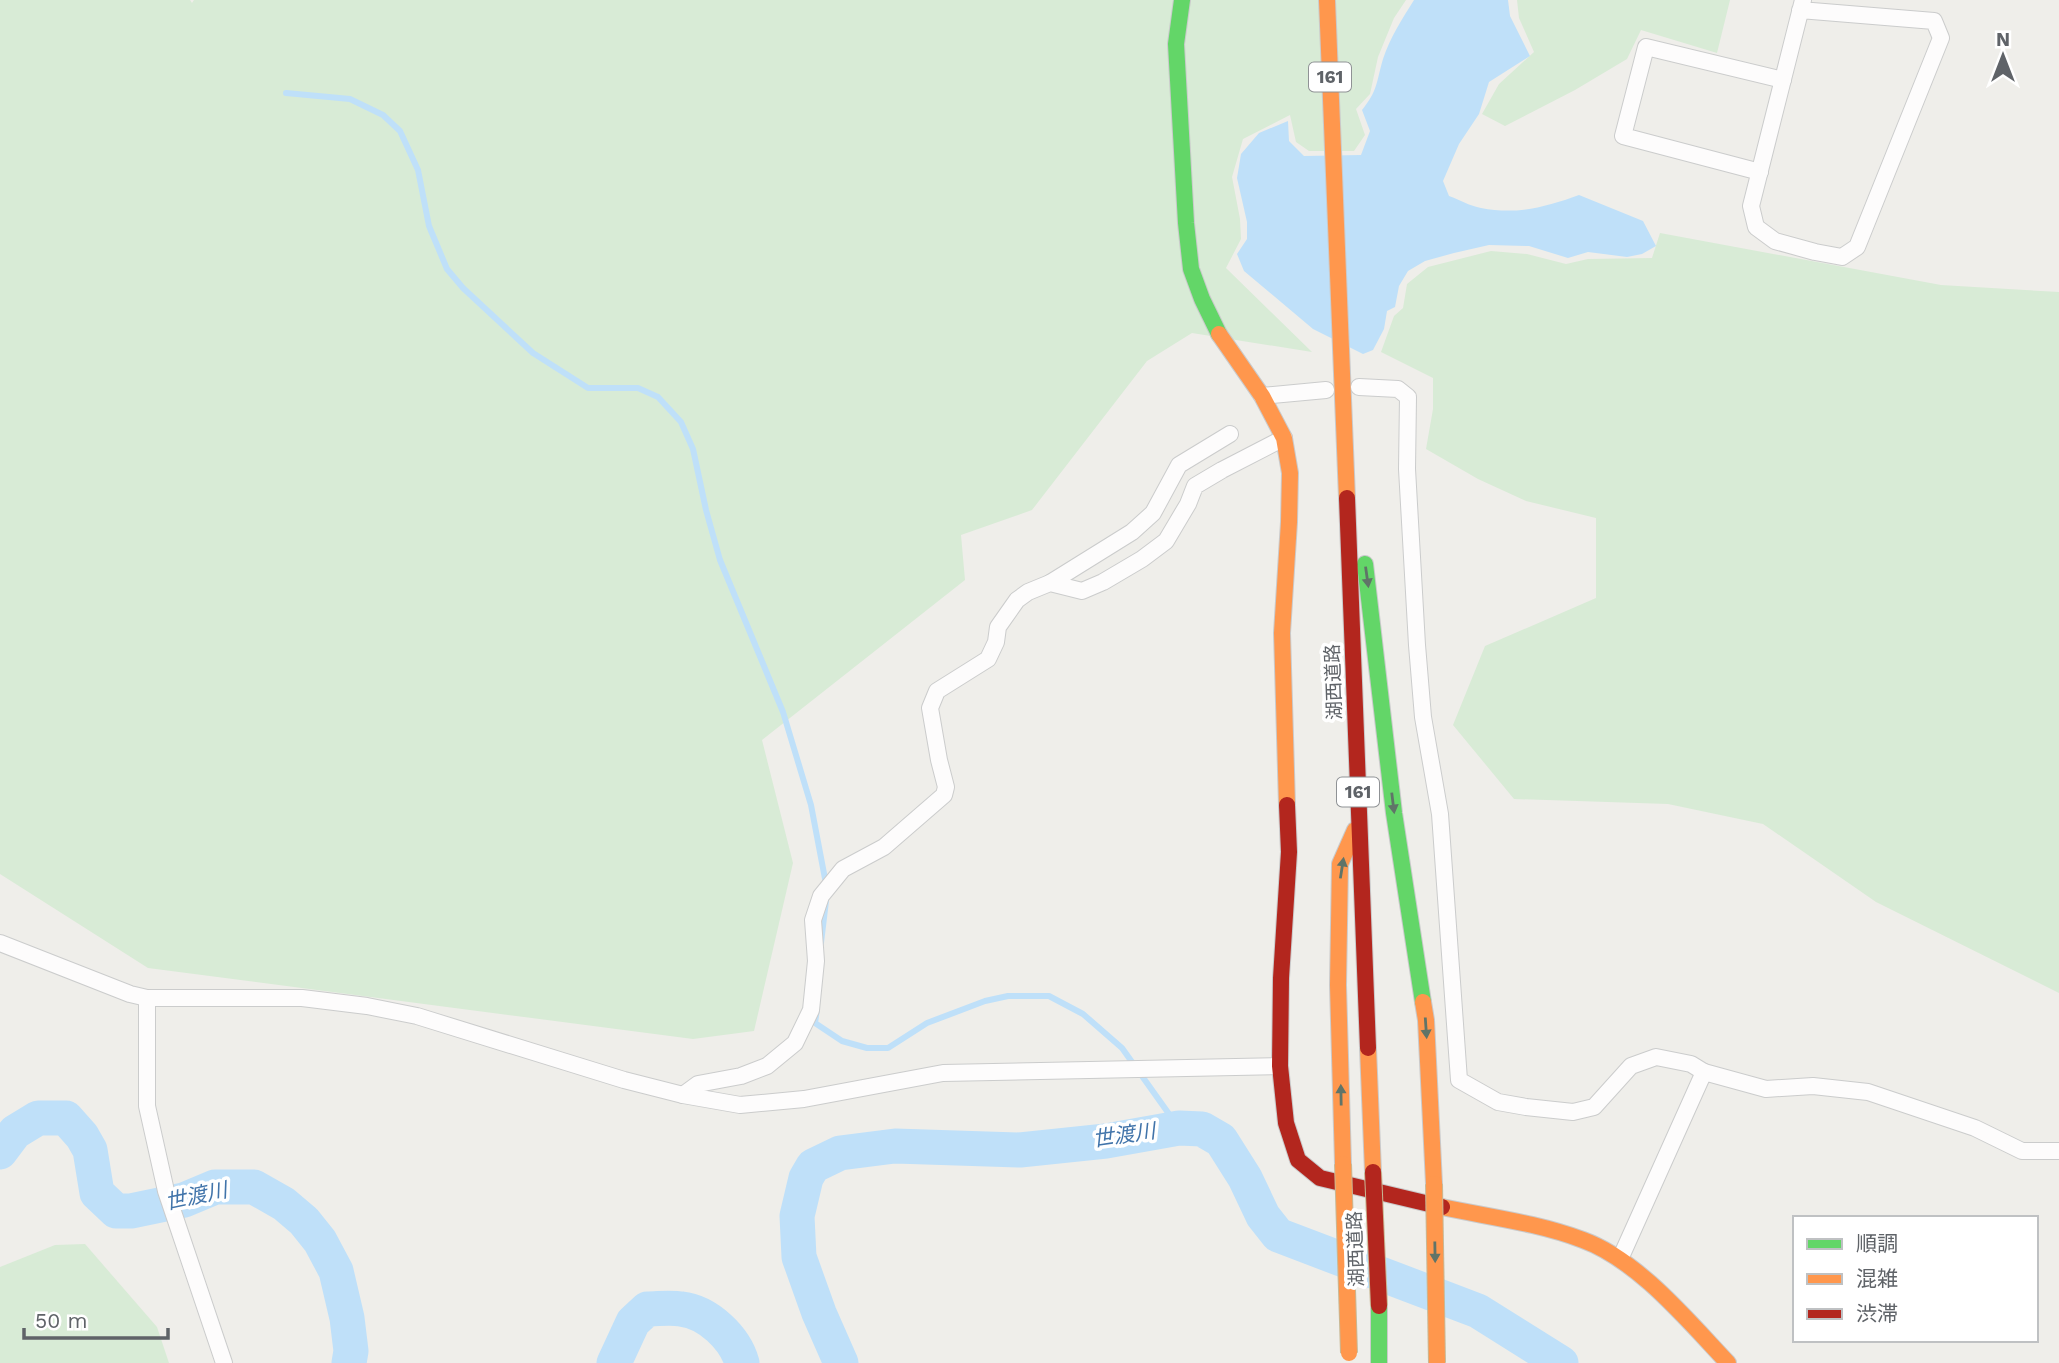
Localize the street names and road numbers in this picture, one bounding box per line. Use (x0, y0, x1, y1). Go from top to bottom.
road number: 161 (1309, 62, 1351, 92)
street label: 湖西道路 (1321, 644, 1346, 720)
road number: 161 (1337, 778, 1379, 806)
street label: 湖西道路 (1343, 1211, 1368, 1287)

